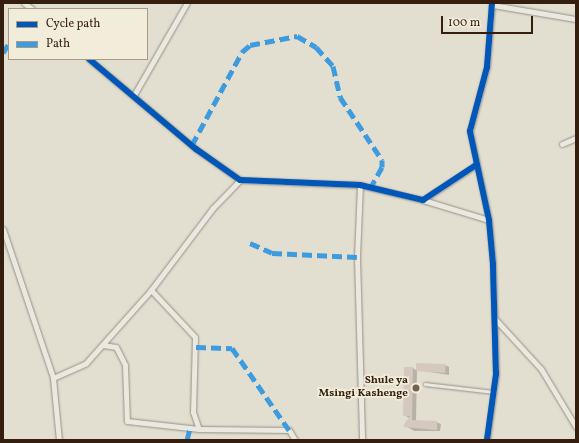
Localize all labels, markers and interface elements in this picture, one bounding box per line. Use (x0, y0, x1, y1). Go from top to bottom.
legend (8, 8, 148, 60)
scale bar (443, 8, 535, 34)
text: 100 m (448, 15, 480, 31)
text: Cycle path (46, 16, 101, 32)
text: Path (46, 36, 70, 52)
place label: Shule ya Msingi Kashenge (319, 375, 408, 401)
marker: Shule ya Msingi Kashenge (411, 383, 421, 393)

